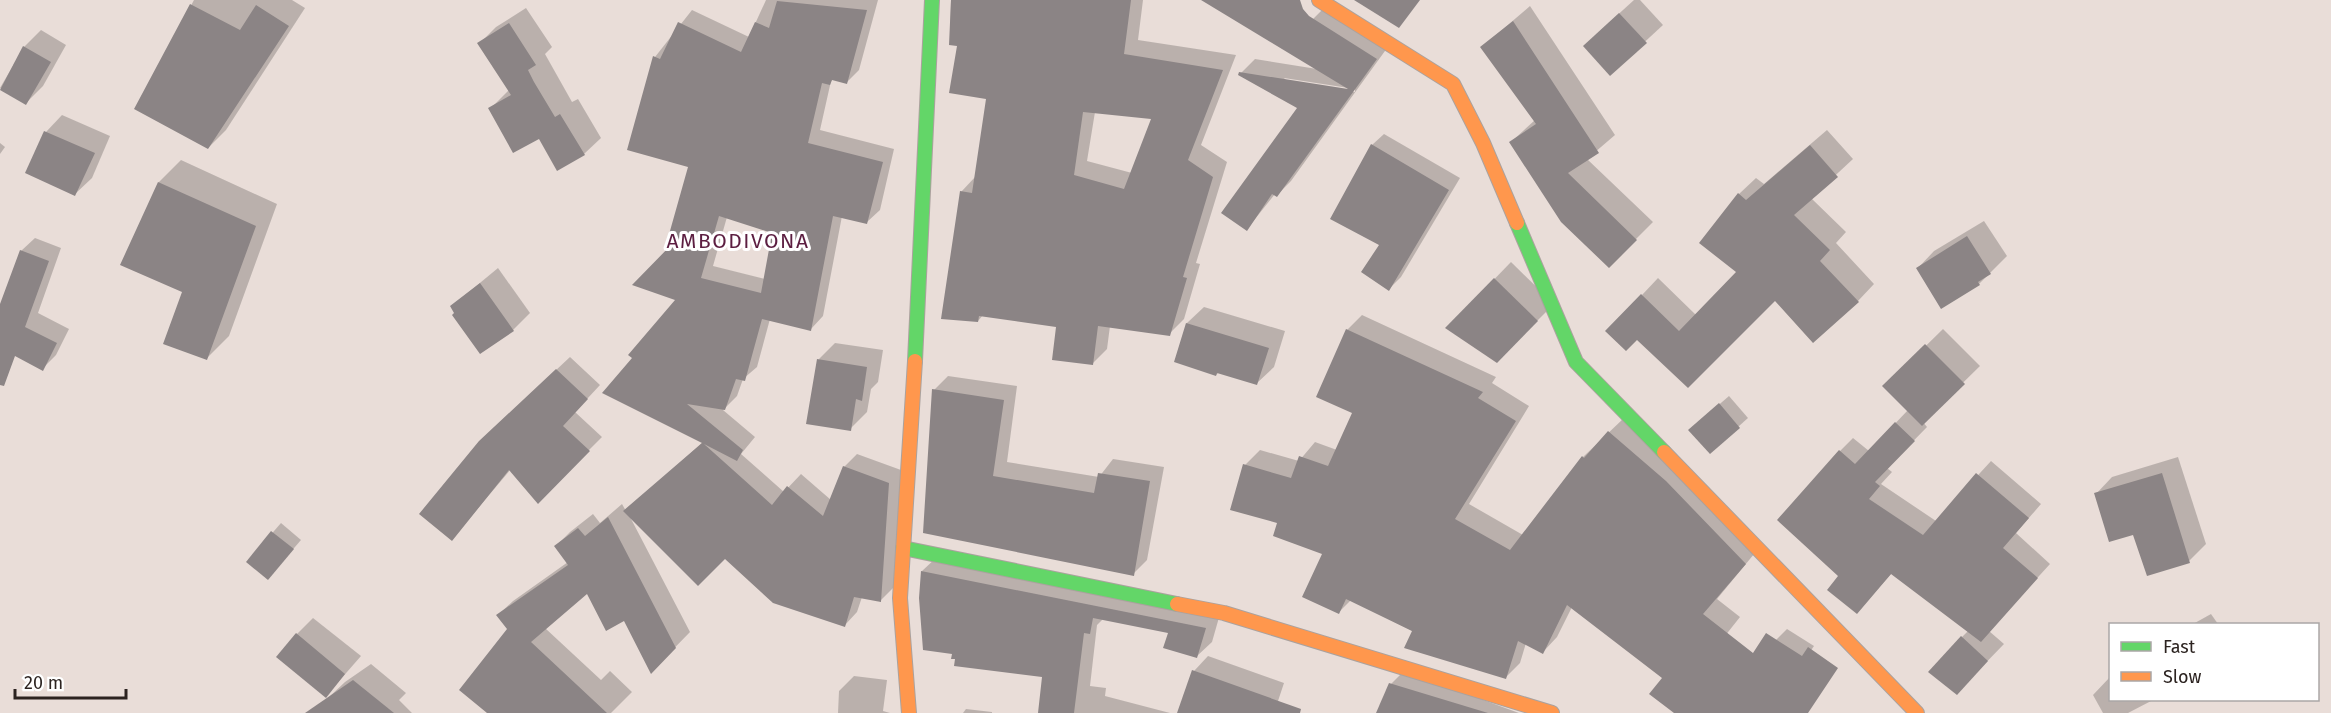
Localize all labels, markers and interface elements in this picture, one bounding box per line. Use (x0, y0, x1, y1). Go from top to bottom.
district label: AMBODIVONA (667, 228, 809, 254)
legend (2109, 623, 2319, 701)
text: Fast (2163, 636, 2196, 658)
scale bar (15, 662, 126, 700)
text: Slow (2163, 666, 2202, 688)
text: 20 m (24, 672, 63, 694)

